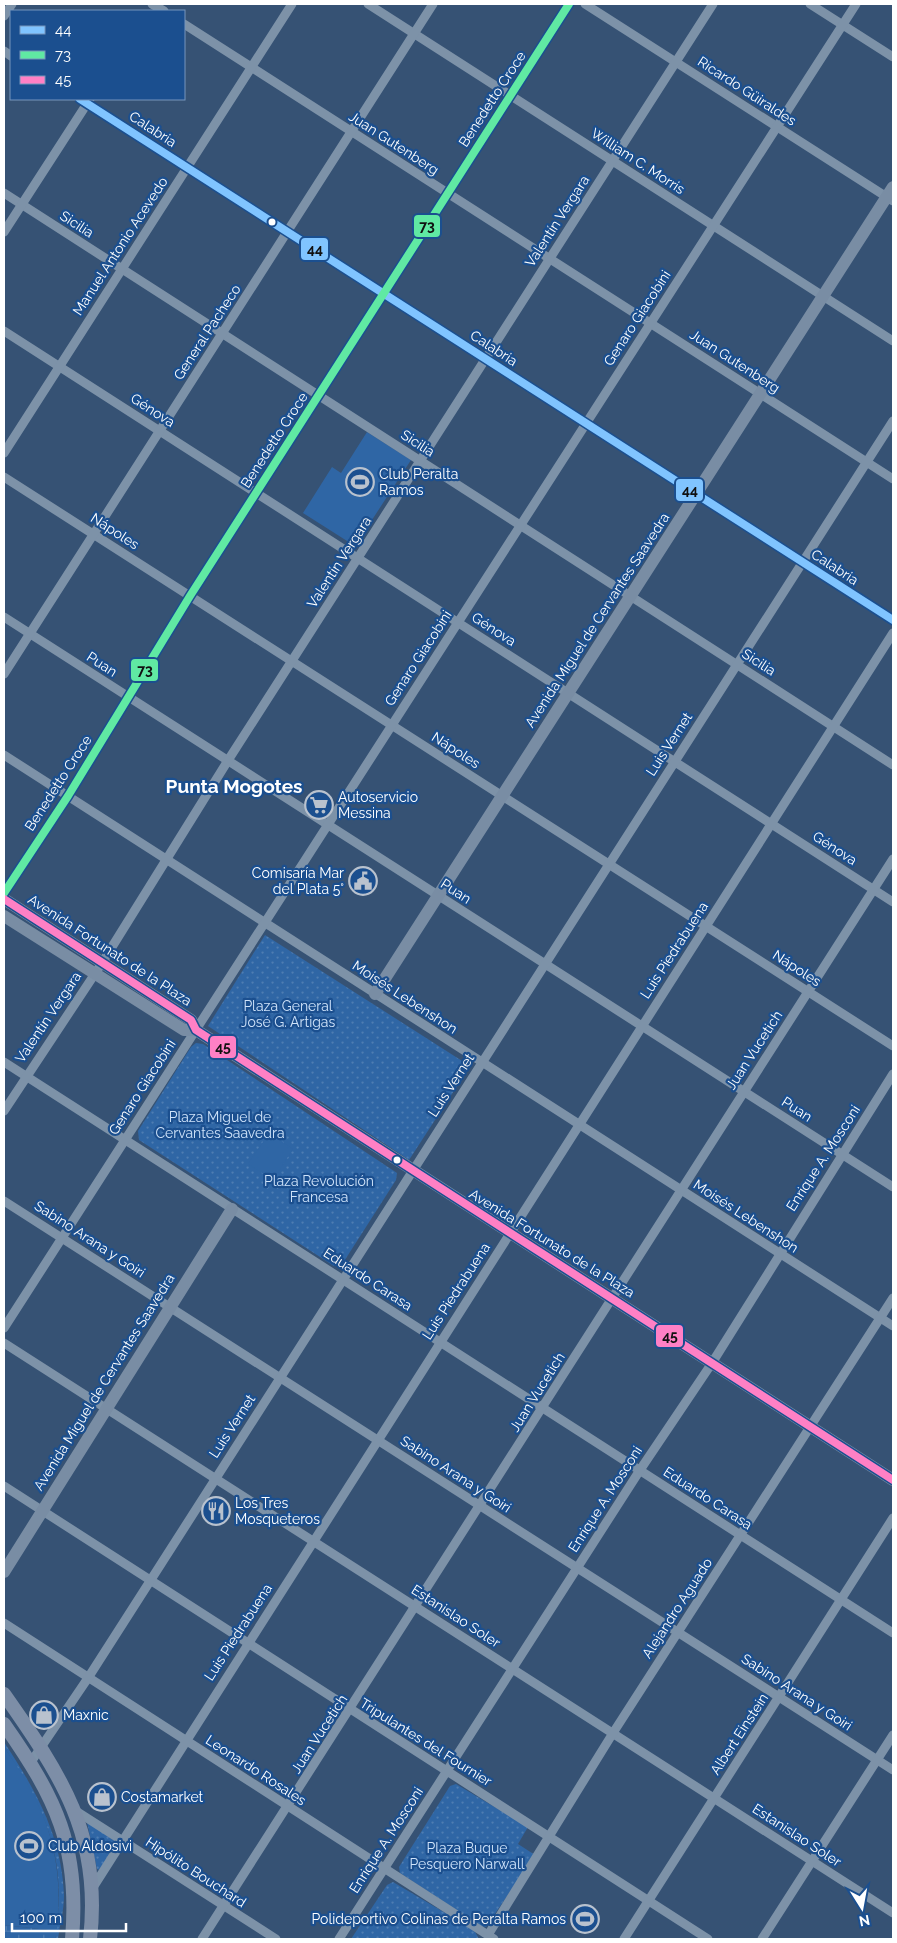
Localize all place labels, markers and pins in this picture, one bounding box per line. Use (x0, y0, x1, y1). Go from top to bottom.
unlabelled marker (267, 217, 277, 227)
place label: Club Peralta Ramos (379, 466, 458, 498)
sports icon: Club Peralta Ramos (345, 467, 375, 497)
place label: Autoservicio Messina (338, 789, 418, 821)
supermarket icon: Autoservicio Messina (304, 790, 334, 820)
place label: Comisaría Mar del Plata 5° (252, 865, 344, 897)
public building icon: Comisaría Mar del Plata 5° (348, 866, 378, 896)
unlabelled marker (392, 1155, 402, 1165)
place label: Los Tres Mosqueteros (235, 1495, 320, 1527)
restaurant icon: Los Tres Mosqueteros (201, 1496, 231, 1526)
shop icon: Maxnic (29, 1700, 59, 1730)
place label: Maxnic (63, 1707, 109, 1723)
shop icon: Costamarket (87, 1782, 117, 1812)
place label: Costamarket (121, 1789, 204, 1805)
sports icon: Club Aldosivi (14, 1831, 44, 1861)
place label: Club Aldosivi (48, 1838, 132, 1854)
sports icon: Polideportivo Colinas de Peralta Ramos (570, 1904, 600, 1934)
place label: Polideportivo Colinas de Peralta Ramos (312, 1911, 566, 1927)

